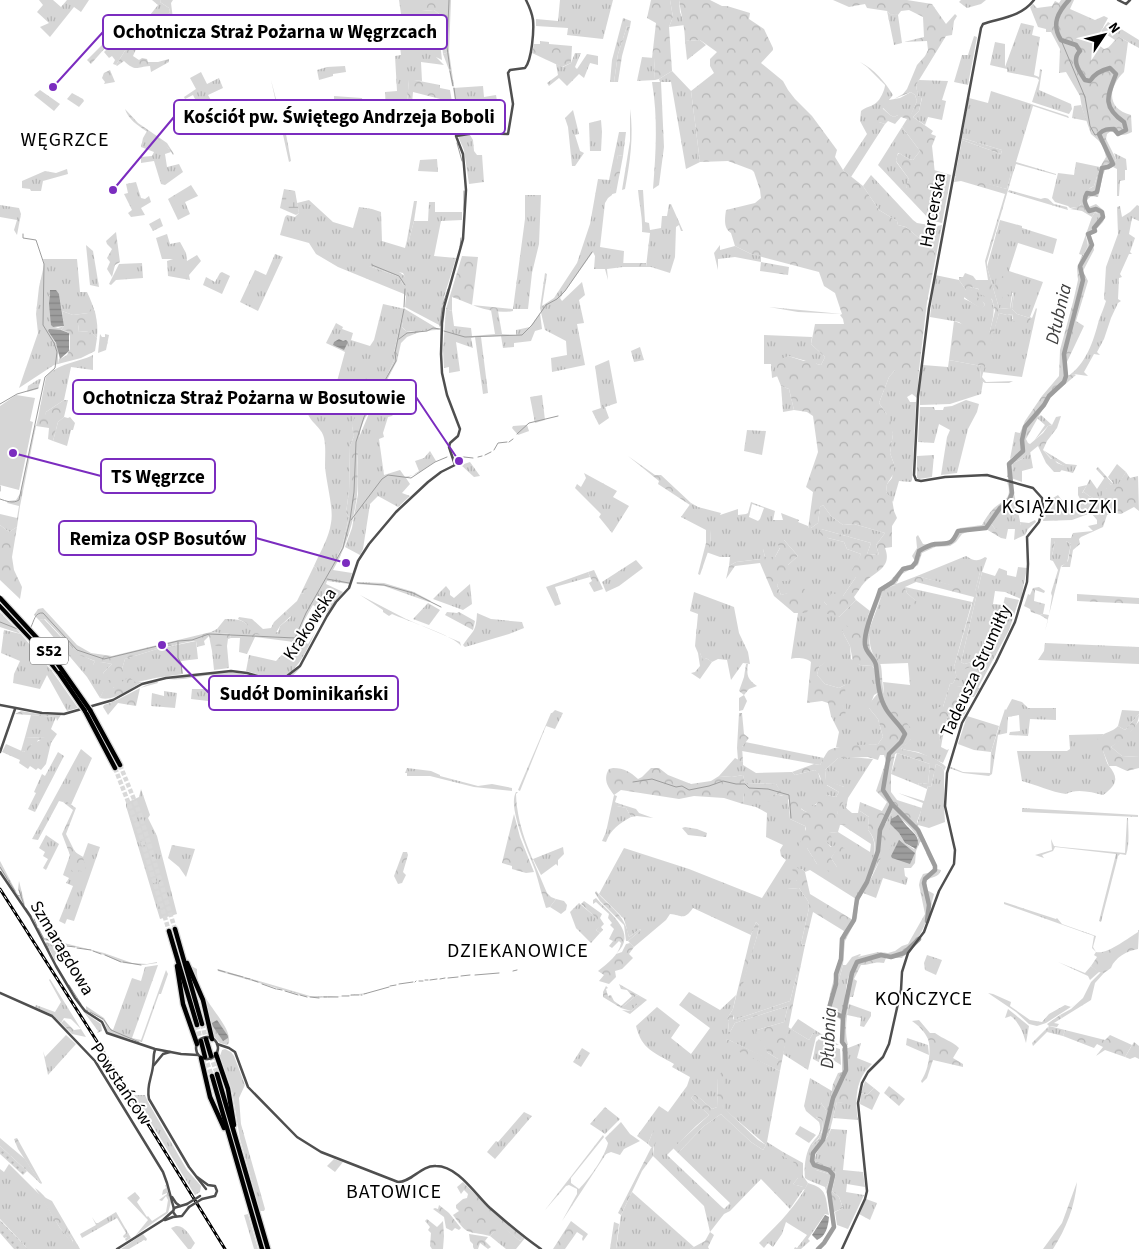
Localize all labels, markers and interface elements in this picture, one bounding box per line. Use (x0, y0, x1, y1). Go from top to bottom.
north arrow (1079, 10, 1129, 60)
callout: Ochotnicza Straż Pożarna w Węgrzcach (103, 15, 447, 49)
text: Ochotnicza Straż Pożarna w Węgrzcach (113, 19, 437, 46)
text: N (1103, 19, 1125, 38)
callout: Kościół pw. Świętego Andrzeja Boboli (174, 100, 505, 134)
text: Kościół pw. Świętego Andrzeja Boboli (183, 104, 495, 131)
district label: WĘGRZCE (20, 126, 110, 154)
street label: Harcerska (914, 171, 952, 249)
water label: Dłubnia (1039, 281, 1079, 347)
callout: Ochotnicza Straż Pożarna w Bosutowie (73, 380, 416, 414)
text: Ochotnicza Straż Pożarna w Bosutowie (82, 385, 406, 412)
callout: TS Węgrzce (101, 459, 215, 493)
text: TS Węgrzce (111, 464, 205, 491)
district label: KSIĄŻNICZKI (1002, 493, 1118, 521)
callout: Remiza OSP Bosutów (59, 521, 256, 555)
text: Remiza OSP Bosutów (69, 526, 247, 553)
street label: Krakowska (277, 583, 343, 665)
street label: Tadeusza Strumiłły (934, 600, 1018, 741)
road number: S52 (30, 637, 68, 664)
callout: Sudół Dominikański (209, 676, 398, 710)
text: Sudół Dominikański (220, 681, 388, 708)
street label: Szmaragdowa (24, 896, 100, 1000)
district label: DZIEKANOWICE (447, 937, 589, 965)
district label: KOŃCZYCE (875, 985, 973, 1013)
water label: Dłubnia (814, 1007, 844, 1069)
street label: Powstańców (84, 1038, 158, 1130)
district label: BATOWICE (346, 1178, 442, 1206)

